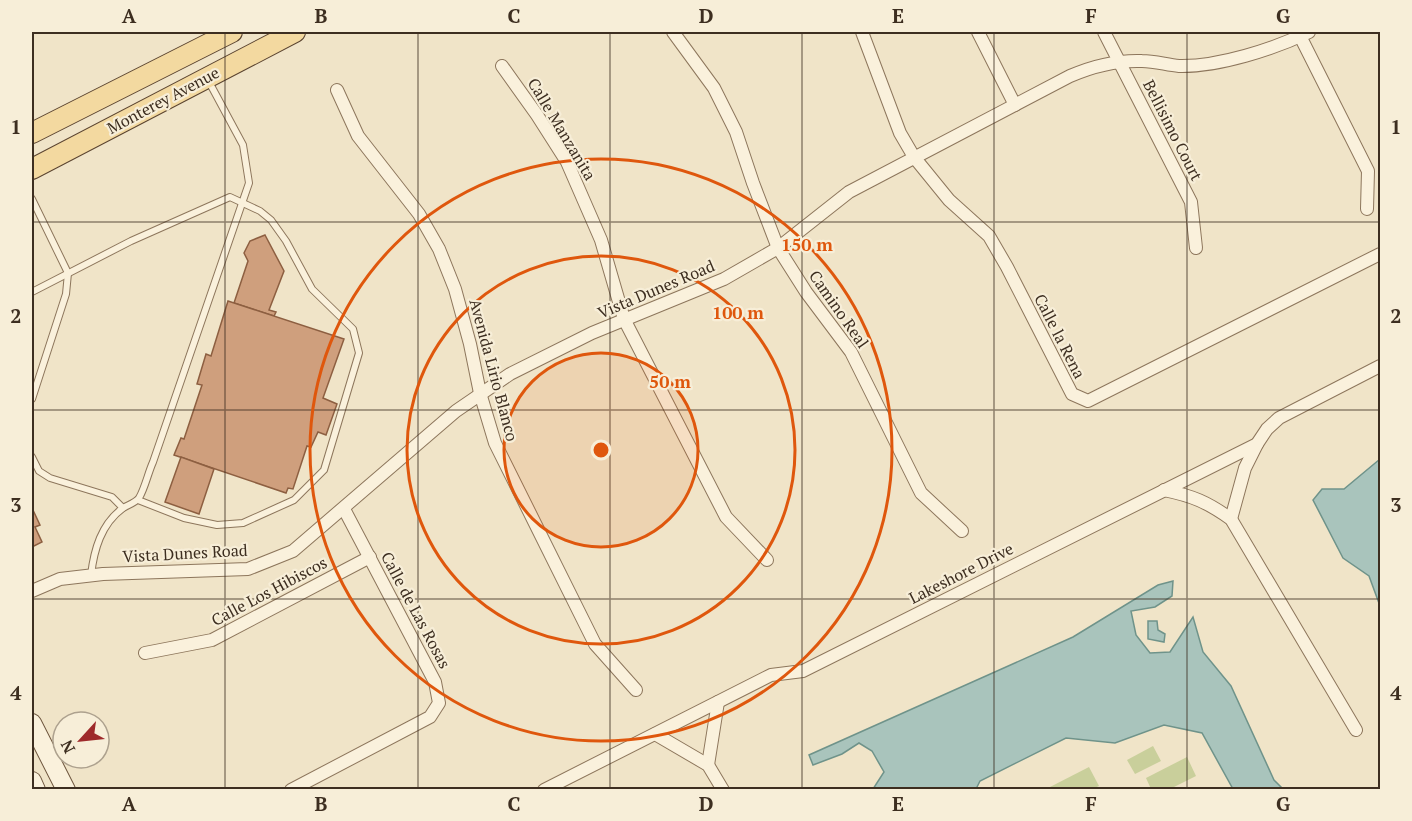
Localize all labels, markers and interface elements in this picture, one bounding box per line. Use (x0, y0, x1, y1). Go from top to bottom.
text: A (122, 2, 137, 29)
text: B (315, 2, 328, 29)
text: C (507, 2, 521, 29)
text: D (699, 2, 713, 29)
text: E (892, 2, 904, 29)
text: F (1085, 2, 1097, 29)
text: G (1276, 2, 1290, 29)
street label: Monterey Avenue (103, 61, 223, 139)
street label: Calle Manzanita (523, 74, 601, 184)
street label: Bellisimo Court (1138, 76, 1208, 184)
text: 1 (10, 113, 22, 140)
text: 1 (1390, 113, 1402, 140)
text: 150 m (781, 232, 833, 256)
street label: Vista Dunes Road (594, 254, 718, 324)
street label: Camino Real (804, 266, 874, 352)
street label: Calle la Rena (1029, 290, 1091, 382)
street label: Avenida Lirio Blanco (464, 296, 524, 444)
text: 100 m (712, 300, 764, 324)
text: 2 (10, 302, 22, 329)
text: 2 (1390, 302, 1402, 329)
text: 50 m (649, 369, 691, 393)
centre of rings (591, 440, 611, 460)
text: 3 (10, 491, 22, 518)
text: 3 (1390, 491, 1402, 518)
street label: Lakeshore Drive (905, 537, 1017, 609)
street label: Vista Dunes Road (122, 539, 248, 567)
street label: Calle de Las Rosas (376, 548, 456, 672)
street label: Calle Los Hibiscos (207, 551, 331, 631)
text: 4 (10, 679, 22, 706)
text: 4 (1390, 679, 1402, 706)
north arrow (51, 710, 111, 770)
text: N (55, 736, 80, 757)
text: A (122, 790, 137, 817)
text: B (315, 790, 328, 817)
text: C (507, 790, 521, 817)
text: D (699, 790, 713, 817)
text: E (892, 790, 904, 817)
text: F (1085, 790, 1097, 817)
text: G (1276, 790, 1290, 817)

